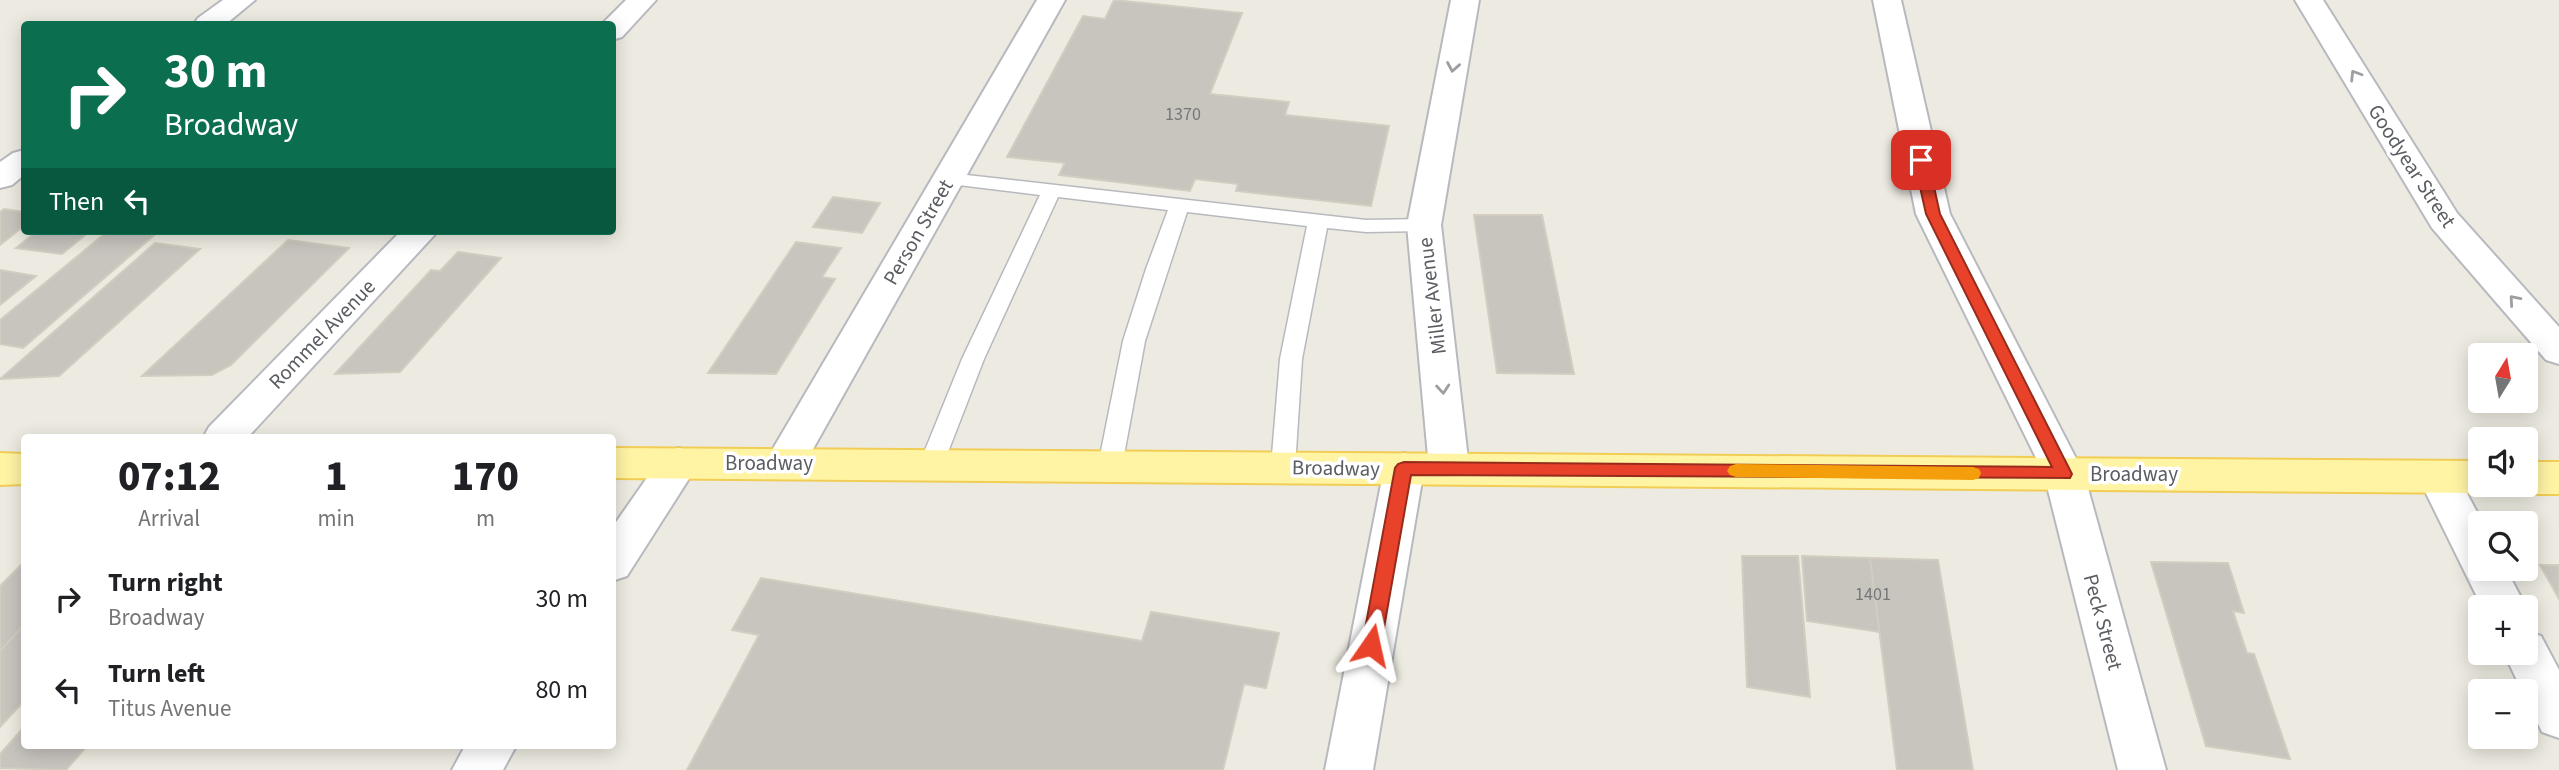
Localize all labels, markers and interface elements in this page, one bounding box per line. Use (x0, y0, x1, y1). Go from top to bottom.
text: 30 m (164, 37, 268, 107)
icon: right (49, 49, 140, 140)
one-way arrow (1446, 61, 1461, 73)
one-way arrow (2350, 70, 2363, 83)
street label: Goodyear Street (2361, 98, 2463, 234)
text: Broadway (164, 102, 298, 148)
house number: 1370 (1165, 102, 1201, 127)
pin (1891, 130, 1951, 190)
icon: arrive (1902, 141, 1940, 179)
street label: Person Street (876, 174, 960, 290)
icon: left (118, 182, 156, 220)
text: Then (49, 183, 104, 220)
street label: Miller Avenue (1410, 236, 1454, 356)
street label: Rommel Avenue (262, 272, 382, 396)
one-way arrow (2510, 295, 2522, 308)
north arrow (2468, 343, 2538, 413)
map controls (2468, 343, 2538, 749)
one-way arrow (1435, 384, 1450, 395)
button: sound (2468, 427, 2538, 497)
text: 07:12 (118, 447, 221, 507)
text: 1 (325, 447, 347, 507)
text: 170 (452, 447, 519, 507)
street label: Broadway (725, 448, 813, 478)
street label: Broadway (1292, 452, 1380, 484)
street label: Broadway (2090, 459, 2178, 489)
text: Arrival (138, 502, 200, 535)
text: min (318, 502, 355, 535)
text: m (476, 502, 495, 535)
button: search (2468, 511, 2538, 581)
text: Turn right (108, 564, 223, 601)
street label: Peck Street (2076, 571, 2130, 673)
icon: right (49, 580, 87, 618)
text: 30 m (535, 580, 588, 617)
house number: 1401 (1855, 582, 1891, 607)
button: + (2468, 595, 2538, 665)
text: Broadway (108, 601, 204, 634)
position arrow (1334, 608, 1408, 682)
text: Turn left (108, 655, 205, 692)
icon: left (49, 671, 87, 709)
text: 80 m (535, 671, 588, 708)
button: − (2468, 679, 2538, 749)
text: Titus Avenue (108, 692, 231, 725)

